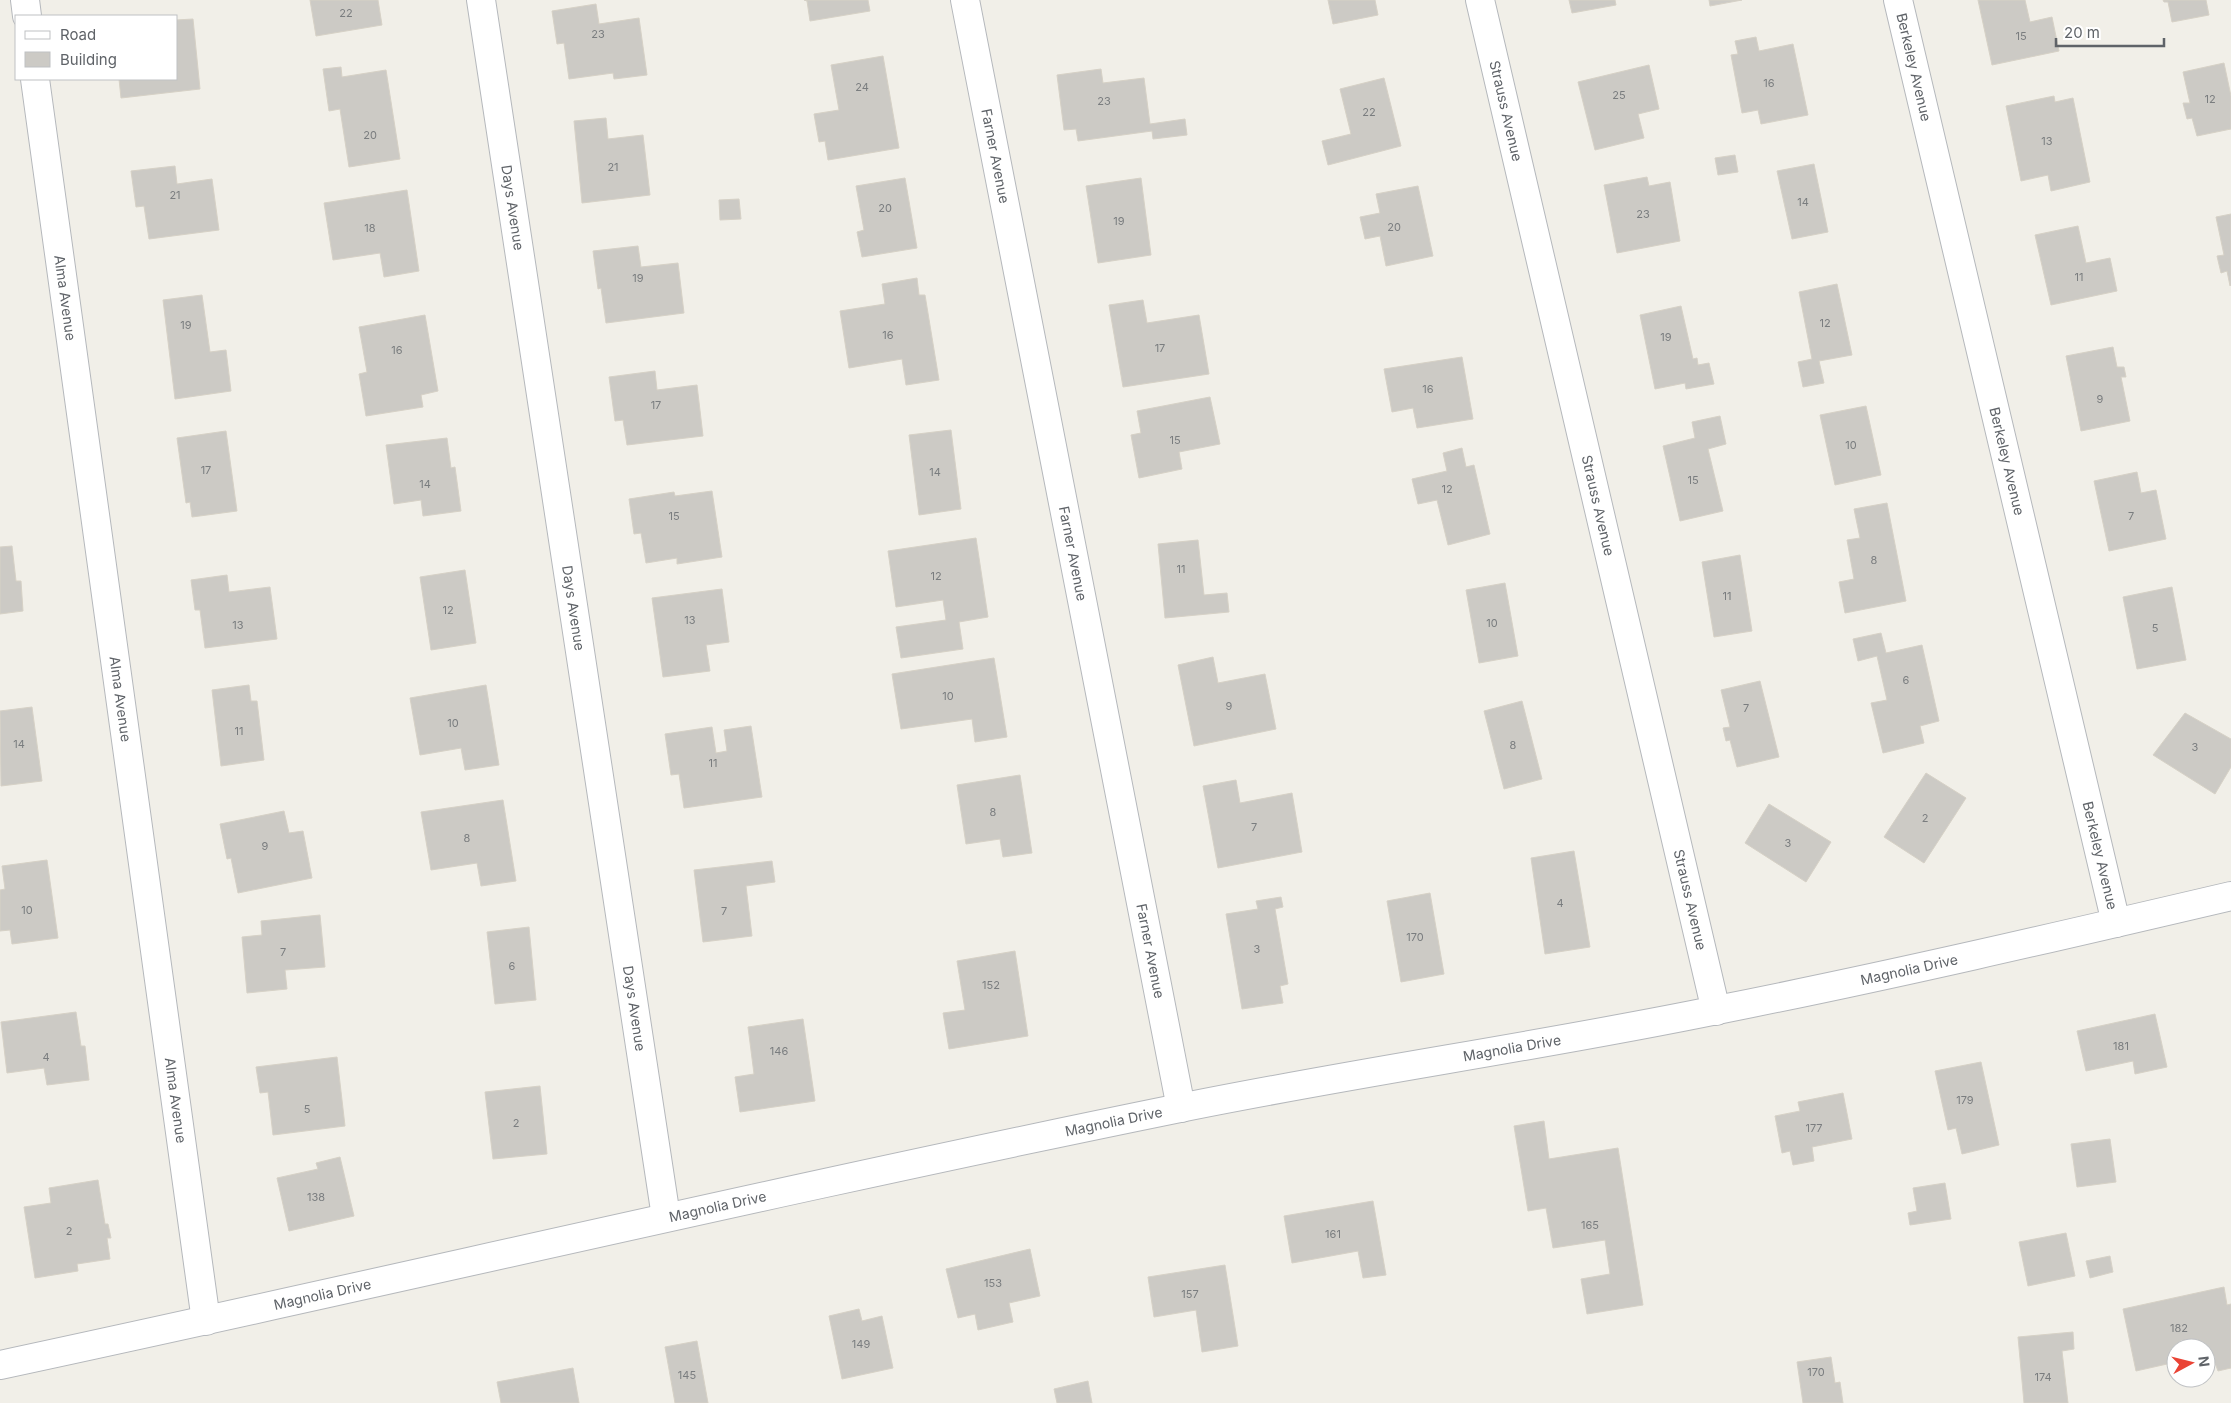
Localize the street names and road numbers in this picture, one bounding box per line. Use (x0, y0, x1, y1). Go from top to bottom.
street label: Berkeley Avenue (1893, 11, 1935, 123)
street label: Strauss Avenue (1486, 59, 1526, 163)
street label: Farner Avenue (978, 107, 1013, 205)
street label: Days Avenue (498, 164, 528, 251)
street label: Alma Avenue (51, 254, 80, 342)
street label: Berkeley Avenue (1986, 405, 2028, 517)
street label: Strauss Avenue (1578, 453, 1618, 557)
street label: Farner Avenue (1056, 505, 1091, 602)
street label: Days Avenue (559, 564, 589, 652)
street label: Alma Avenue (107, 655, 135, 743)
street label: Berkeley Avenue (2080, 800, 2122, 911)
street label: Strauss Avenue (1671, 848, 1711, 952)
street label: Farner Avenue (1133, 902, 1168, 1000)
street label: Magnolia Drive (1859, 950, 1959, 988)
street label: Days Avenue (620, 964, 650, 1052)
street label: Magnolia Drive (1462, 1031, 1562, 1064)
street label: Alma Avenue (162, 1056, 190, 1144)
street label: Magnolia Drive (1063, 1103, 1164, 1140)
street label: Magnolia Drive (667, 1187, 768, 1225)
street label: Magnolia Drive (272, 1275, 373, 1313)

